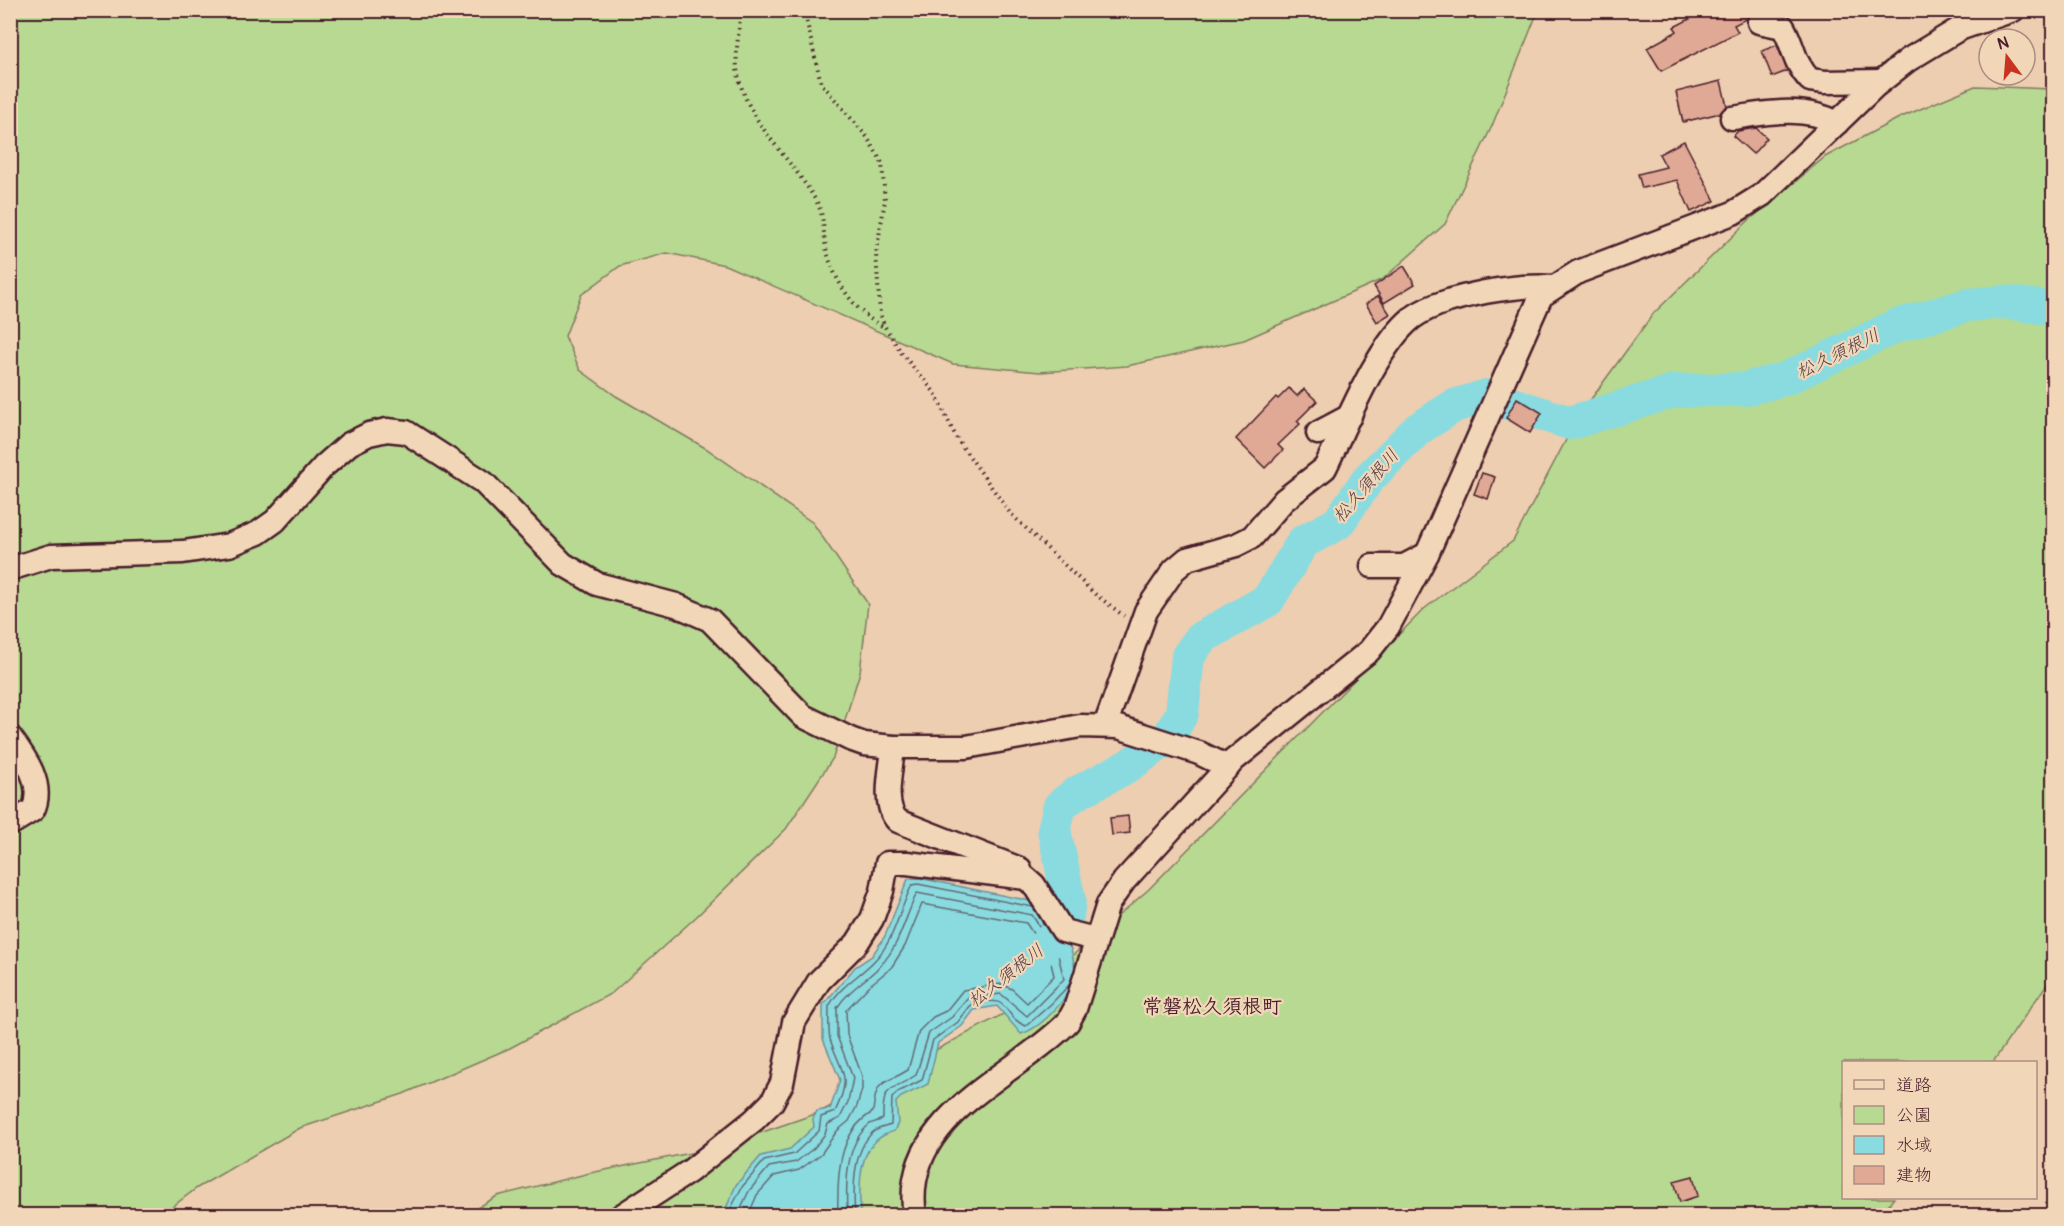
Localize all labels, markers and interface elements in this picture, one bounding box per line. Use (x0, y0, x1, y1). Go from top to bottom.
north arrow (1977, 27, 2037, 87)
text: N (1995, 32, 2011, 55)
water label: 松久須根川 (1793, 324, 1883, 384)
water label: 松久須根川 (1328, 444, 1404, 528)
water label: 松久須根川 (963, 939, 1049, 1013)
district label: 常磐松久須根町 (1142, 994, 1282, 1019)
legend (1842, 1061, 2037, 1199)
text: 道路 (1896, 1074, 1932, 1097)
text: 公園 (1896, 1104, 1932, 1127)
text: 水域 (1896, 1134, 1932, 1157)
text: 建物 (1896, 1164, 1932, 1187)

